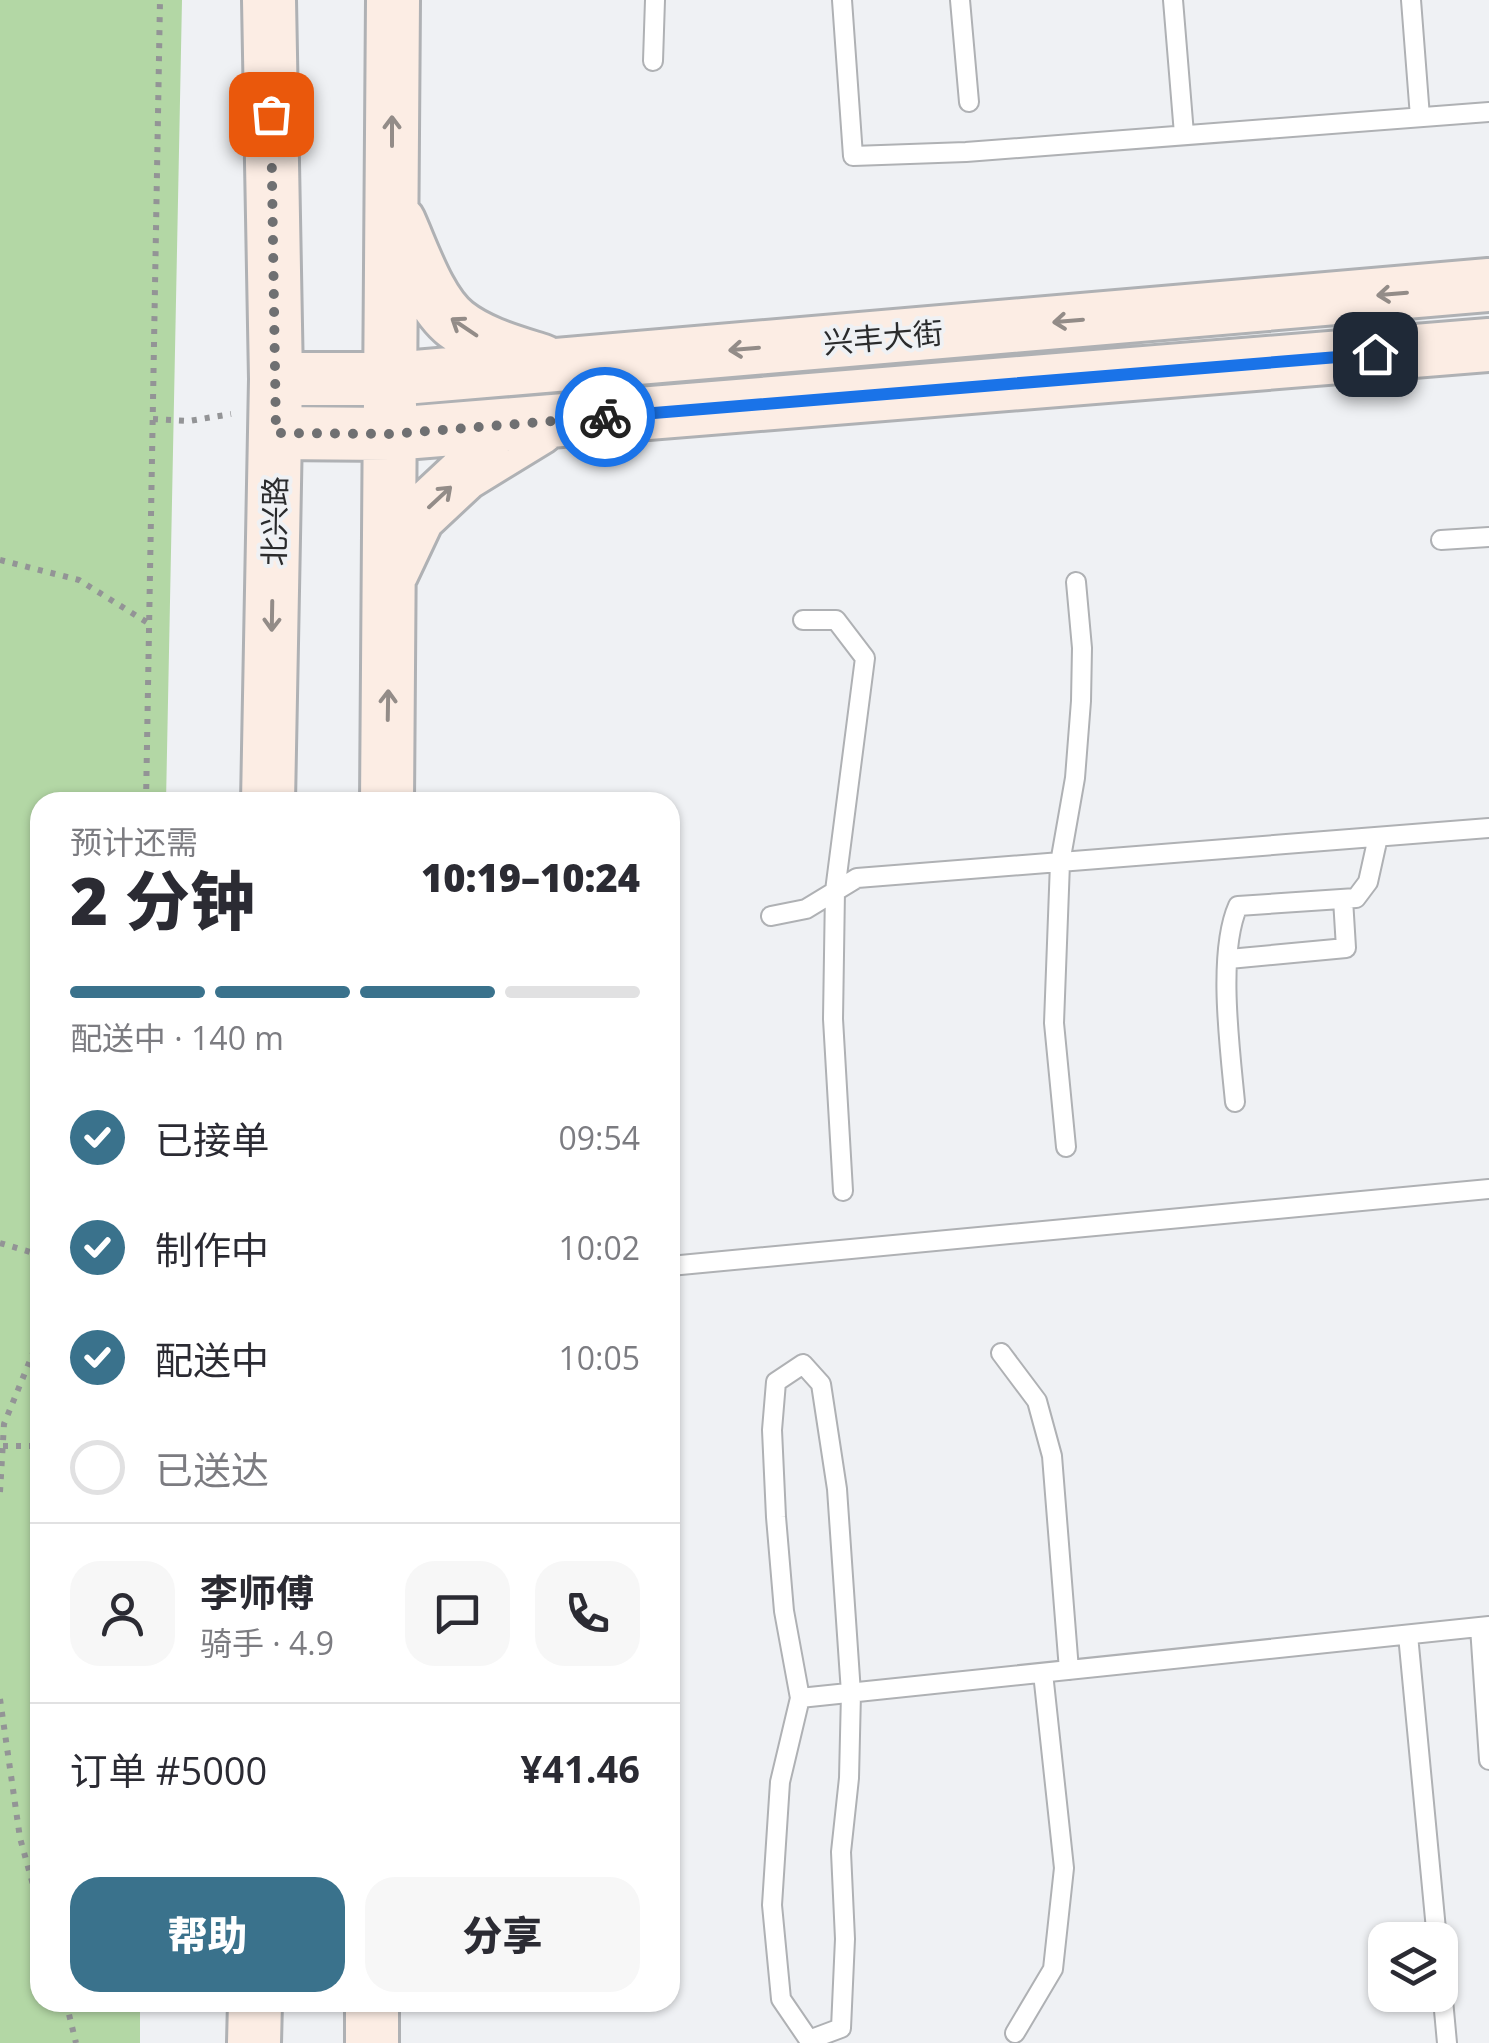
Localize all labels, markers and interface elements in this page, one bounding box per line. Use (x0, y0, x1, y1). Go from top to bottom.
pin (229, 72, 314, 157)
icon: bag (244, 87, 299, 142)
one-way arrow (382, 115, 402, 148)
one-way arrow (1376, 284, 1408, 303)
street label: 兴丰大街 (821, 311, 945, 363)
one-way arrow (1052, 312, 1085, 331)
pin (1333, 312, 1418, 397)
one-way arrow (451, 317, 478, 338)
icon: home (1348, 327, 1403, 382)
one-way arrow (729, 339, 761, 358)
courier (555, 367, 655, 467)
icon: bike (578, 390, 633, 445)
street label: 北兴路 (253, 476, 295, 566)
one-way arrow (427, 486, 452, 509)
one-way arrow (262, 600, 282, 632)
one-way arrow (378, 690, 398, 722)
text: 预计还需 (70, 820, 198, 863)
text: 10:19–10:24 (421, 851, 640, 903)
text: 2 分钟 (70, 856, 255, 944)
text: 配送中 · 140 m (70, 1016, 284, 1059)
icon: check (70, 1110, 125, 1165)
text: 已接单 (155, 1113, 269, 1165)
text: 09:54 (558, 1116, 640, 1159)
icon: check (70, 1220, 125, 1275)
text: 制作中 (155, 1223, 269, 1275)
text: 10:02 (558, 1226, 640, 1269)
icon: check (70, 1330, 125, 1385)
text: 配送中 (155, 1333, 269, 1385)
text: 10:05 (558, 1336, 640, 1379)
text: 已送达 (155, 1443, 269, 1495)
button: person (70, 1561, 175, 1666)
button: chat (405, 1561, 510, 1666)
button: phone (535, 1561, 640, 1666)
text: 李师傅 (200, 1566, 314, 1618)
text: 骑手 · 4.9 (200, 1621, 334, 1664)
text: ¥41.46 (521, 1742, 640, 1794)
text: 订单 #5000 (70, 1744, 267, 1796)
button: 帮助 (70, 1877, 345, 1992)
button: 分享 (365, 1877, 640, 1992)
map controls (1368, 1922, 1458, 2012)
button: layers (1368, 1922, 1458, 2012)

